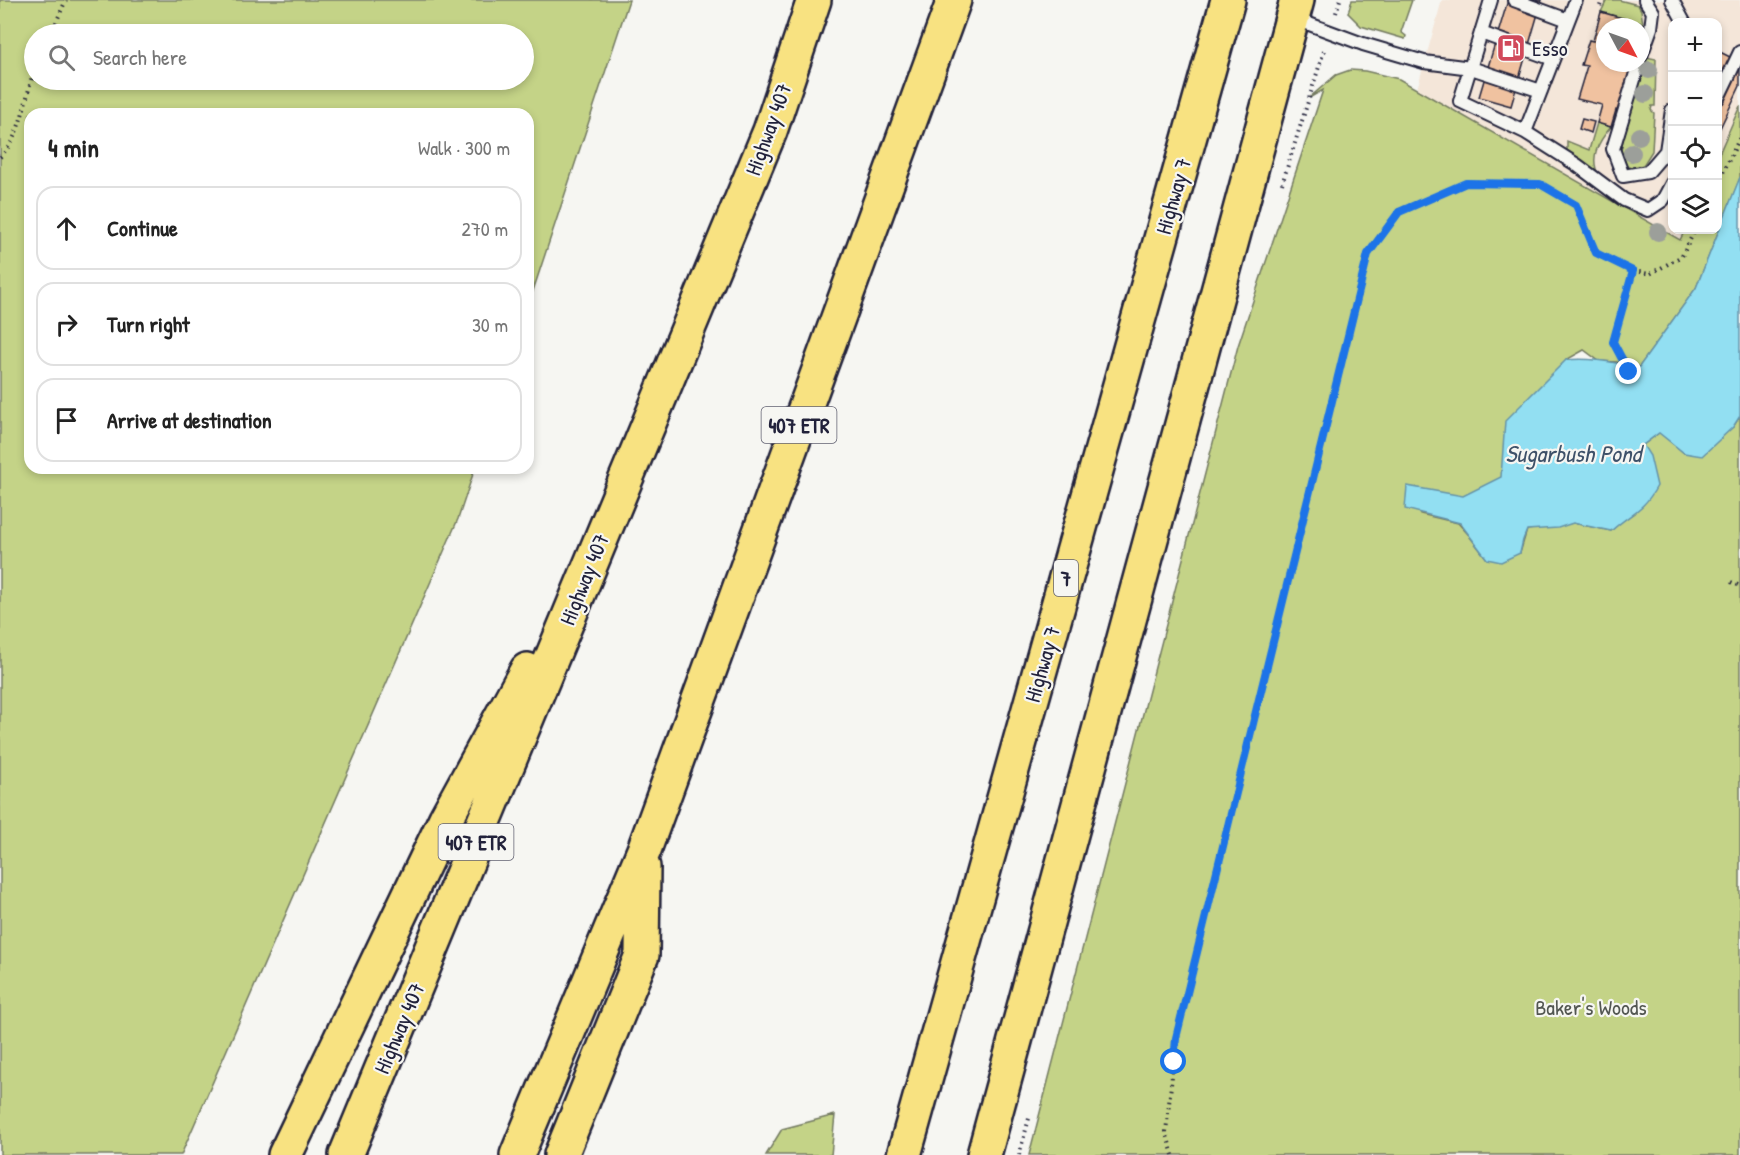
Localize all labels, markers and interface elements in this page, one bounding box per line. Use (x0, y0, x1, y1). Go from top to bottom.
north arrow (1596, 18, 1650, 72)
map controls (1668, 18, 1722, 234)
button: + (1668, 18, 1722, 72)
search box (24, 24, 534, 90)
fuel station icon: Esso (1495, 32, 1527, 64)
place label: Esso (1532, 33, 1568, 63)
icon: search (45, 41, 78, 74)
text: Search here (93, 42, 187, 72)
button: − (1668, 72, 1722, 126)
street label: Highway 407 (737, 79, 799, 179)
button: locate (1668, 126, 1722, 180)
text: 4 min (48, 130, 99, 165)
text: Walk · 300 m (418, 134, 510, 161)
street label: Highway 7 (1148, 154, 1198, 238)
button: layers (1668, 180, 1722, 234)
icon: ahead (50, 212, 83, 245)
text: Continue (107, 213, 178, 243)
text: 270 m (462, 215, 508, 242)
icon: right (50, 308, 83, 341)
text: Turn right (107, 309, 190, 339)
text: 30 m (472, 311, 508, 338)
route end (1615, 358, 1641, 384)
icon: arrive (50, 404, 83, 437)
text: Arrive at destination (107, 405, 272, 435)
road number: 407 ETR (762, 407, 836, 443)
water label: Sugarbush Pond (1505, 437, 1644, 470)
street label: Highway 407 (552, 529, 616, 629)
road number: 7 (1054, 560, 1078, 596)
street label: Highway 7 (1017, 622, 1067, 706)
road number: 407 ETR (438, 824, 514, 860)
street label: Highway 407 (366, 978, 432, 1078)
park label: Baker's Woods (1535, 992, 1647, 1022)
route start (1160, 1048, 1186, 1074)

